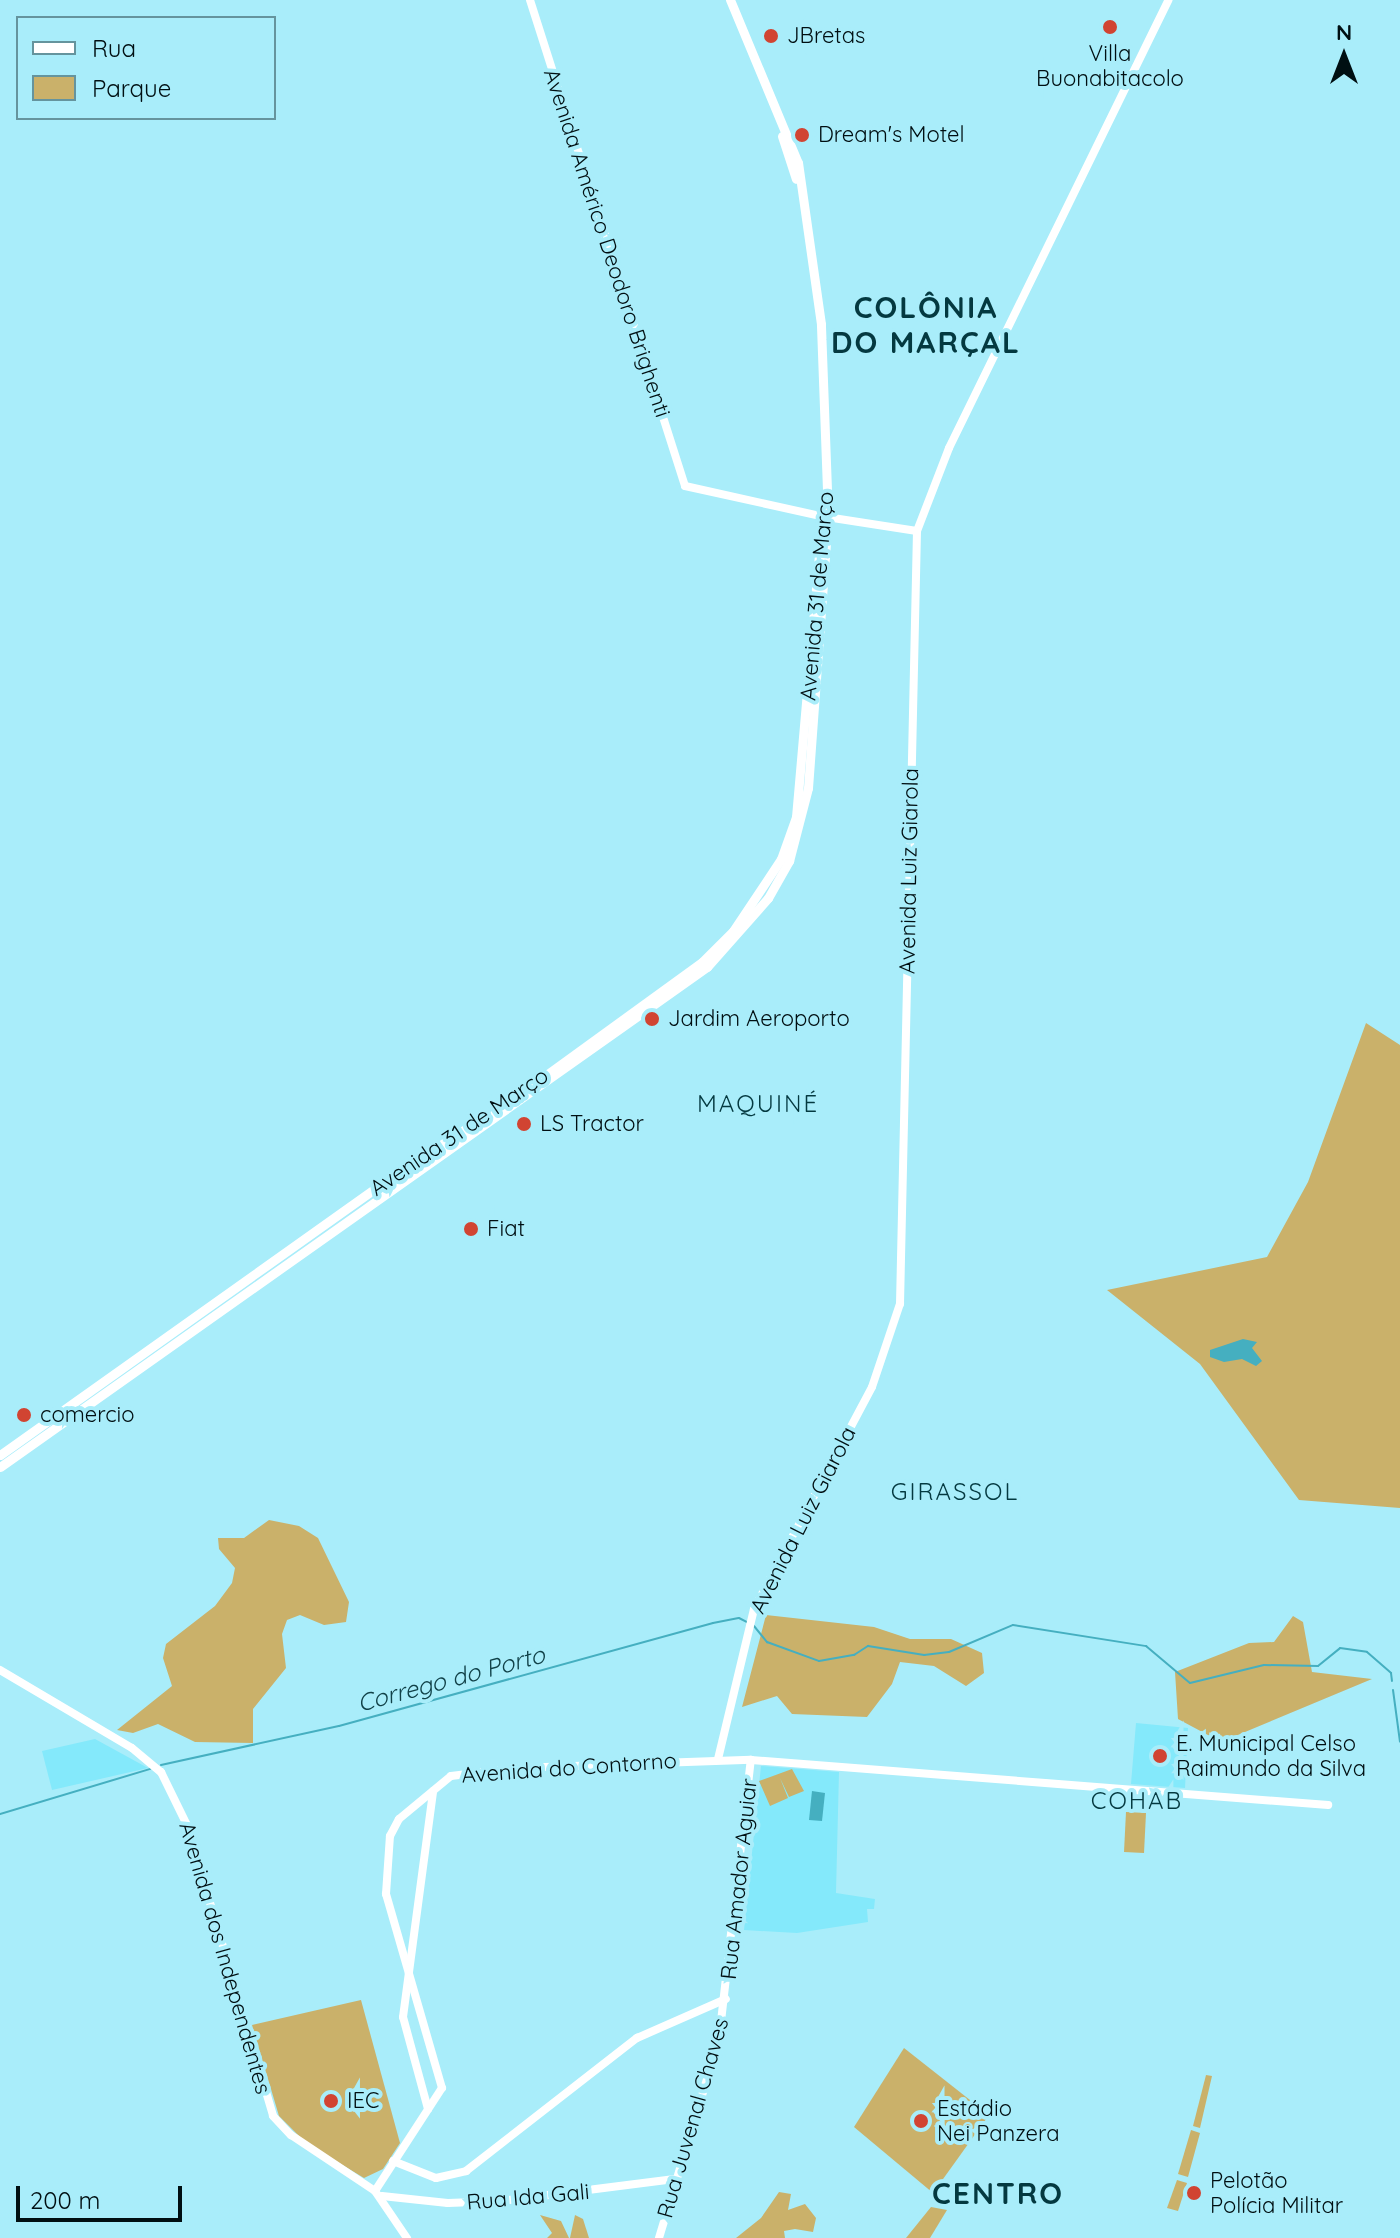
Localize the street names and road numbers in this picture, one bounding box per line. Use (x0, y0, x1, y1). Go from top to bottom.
street label: Avenida Américo Deodoro Brighenti (538, 65, 676, 421)
street label: Avenida 31 de Março (795, 490, 839, 702)
street label: Avenida Luiz Giarola (894, 768, 924, 974)
street label: Avenida 31 de Março (365, 1062, 553, 1202)
street label: Avenida Luiz Giarola (744, 1422, 862, 1618)
street label: Avenida do Contorno (460, 1747, 678, 1789)
street label: Rua Amador Aguiar (715, 1777, 763, 1981)
street label: Avenida dos Independentes (173, 1819, 277, 2097)
street label: Rua Juvenal Chaves (652, 2015, 734, 2221)
street label: Rua Ida Gali (465, 2178, 591, 2216)

